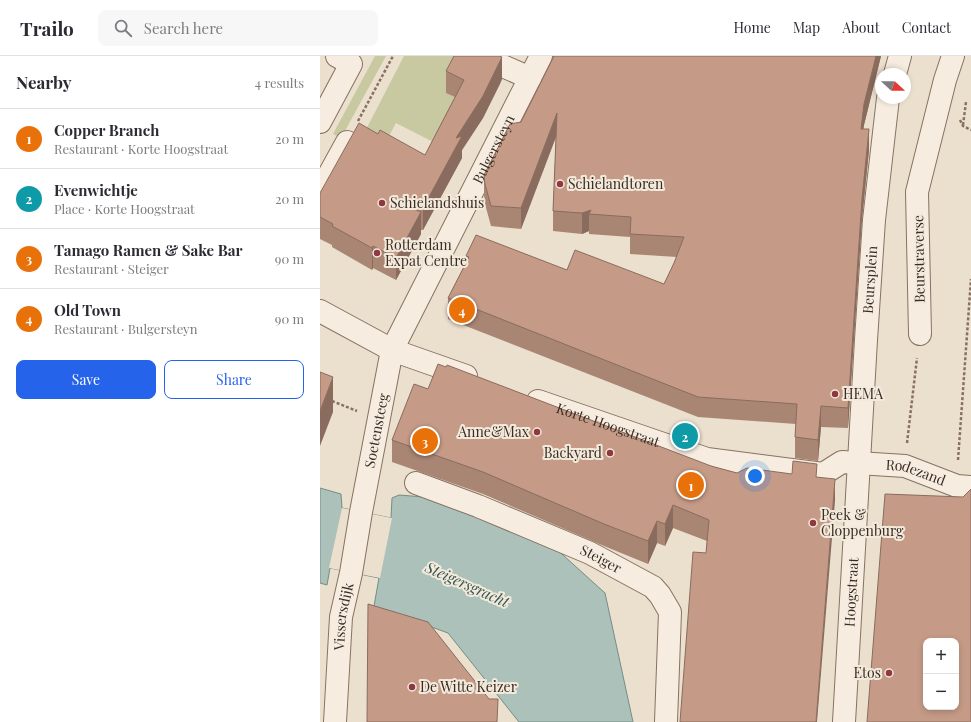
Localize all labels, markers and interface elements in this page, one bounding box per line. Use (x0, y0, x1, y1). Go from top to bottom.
search box (98, 10, 378, 46)
text: Trailo (20, 15, 74, 41)
icon: search (112, 17, 134, 39)
text: Search here (144, 18, 223, 38)
text: Home (733, 18, 771, 37)
text: Map (793, 18, 820, 37)
text: About (842, 18, 880, 37)
text: Contact (902, 18, 951, 37)
north arrow (875, 68, 911, 104)
text: Nearby (16, 71, 71, 93)
text: 4 results (255, 74, 304, 91)
street label: Bulgersteyn (468, 111, 519, 187)
text: Copper Branch (54, 120, 159, 140)
text: 1 (27, 130, 31, 147)
text: 20 m (275, 130, 304, 147)
text: Restaurant · Korte Hoogstraat (54, 140, 228, 157)
place label: Schielandtoren (568, 174, 664, 193)
marker: Schielandtoren (555, 179, 565, 189)
text: Evenwichtje (54, 180, 138, 200)
text: 2 (26, 190, 32, 207)
text: 20 m (275, 190, 304, 207)
place label: Schielandshuis (390, 193, 484, 212)
marker: Schielandshuis (377, 198, 387, 208)
text: Place · Korte Hoogstraat (54, 200, 195, 217)
street label: Beurstraverse (908, 215, 929, 303)
place label: Rotterdam Expat Centre (385, 235, 467, 270)
text: Tamago Ramen & Sake Bar (54, 240, 243, 260)
street label: Beursplein (858, 245, 881, 314)
marker: Rotterdam Expat Centre (372, 248, 382, 258)
text: 3 (26, 250, 32, 267)
text: 90 m (275, 250, 304, 267)
text: Restaurant · Steiger (54, 260, 169, 277)
pin: 4 (449, 295, 475, 325)
text: Old Town (54, 300, 121, 320)
text: 4 (26, 310, 32, 327)
text: 90 m (275, 310, 304, 327)
text: Restaurant · Bulgersteyn (54, 320, 197, 337)
button: Save (16, 360, 156, 399)
button: Share (164, 360, 304, 399)
place label: HEMA (843, 384, 883, 403)
marker: HEMA (830, 389, 840, 399)
street label: Soetensteeg (360, 391, 393, 469)
street label: Korte Hoogstraat (554, 398, 663, 451)
pin: 2 (672, 421, 698, 451)
place label: Anne&Max (457, 422, 530, 441)
pin: 3 (412, 426, 438, 456)
marker: Anne&Max (532, 427, 542, 437)
place label: Backyard (544, 443, 602, 462)
marker: Backyard (605, 448, 615, 458)
street label: Rodezand (885, 455, 949, 490)
your location (745, 466, 765, 486)
pin: 1 (678, 470, 704, 500)
place label: Peek & Cloppenburg (821, 505, 904, 540)
marker: Peek & Cloppenburg (808, 518, 818, 528)
street label: Steiger (578, 540, 626, 578)
water label: Steigersgracht (421, 556, 513, 612)
street label: Hoogstraat (839, 556, 863, 627)
street label: Vissersdijk (329, 580, 358, 652)
map controls (923, 638, 959, 710)
button: + (923, 638, 959, 674)
place label: Etos (854, 663, 881, 682)
marker: Etos (884, 668, 894, 678)
button: − (923, 674, 959, 710)
place label: De Witte Keizer (420, 677, 518, 696)
marker: De Witte Keizer (407, 682, 417, 692)

